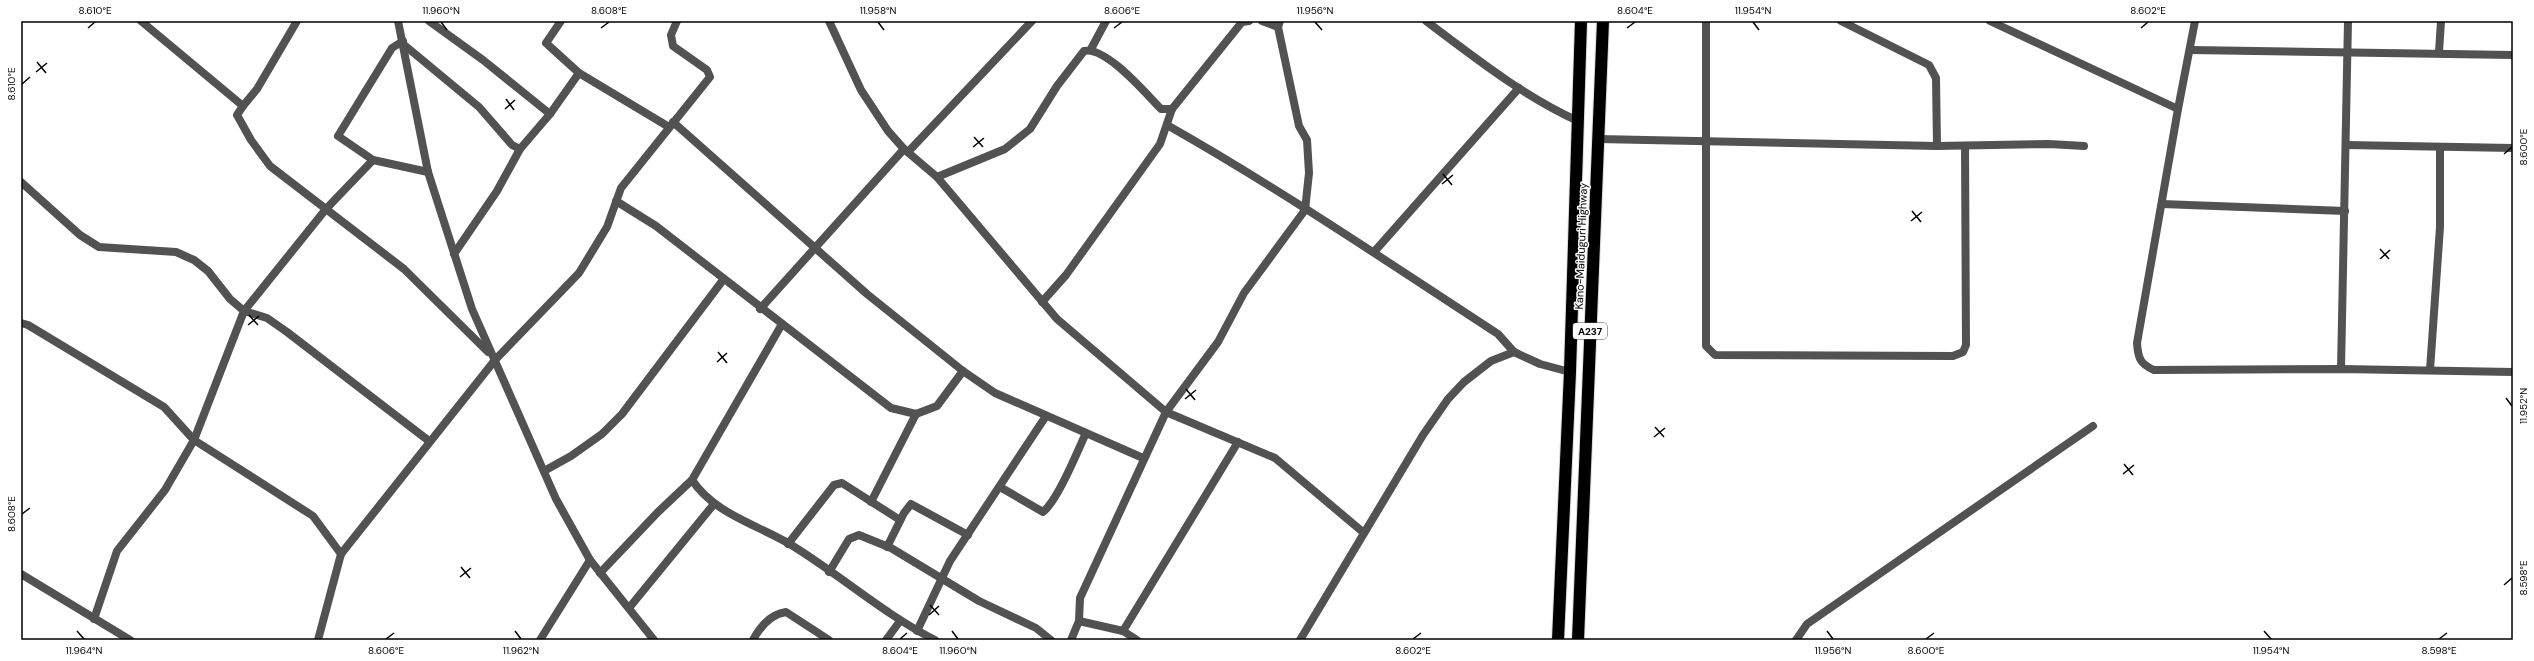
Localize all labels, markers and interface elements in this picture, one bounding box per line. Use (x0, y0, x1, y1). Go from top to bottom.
text: 8.610°E (78, 4, 112, 17)
text: 11.960°N (422, 4, 460, 17)
text: 8.608°E (591, 4, 627, 17)
text: 11.958°N (860, 4, 896, 17)
text: 8.606°E (1104, 4, 1140, 17)
text: 11.956°N (1297, 4, 1334, 17)
text: 8.604°E (1617, 4, 1653, 17)
text: 11.954°N (1735, 4, 1771, 17)
text: 8.602°E (2130, 4, 2166, 17)
text: 8.610°E (5, 67, 18, 101)
text: 8.600°E (2517, 128, 2530, 165)
street label: Kano-Maiduguri Highway (1572, 182, 1590, 310)
road number: A237 (1573, 323, 1607, 339)
text: 11.952°N (2517, 388, 2530, 424)
text: 8.608°E (5, 496, 18, 532)
text: 8.598°E (2517, 560, 2530, 596)
text: 11.964°N (66, 644, 103, 657)
text: 8.606°E (368, 644, 404, 657)
text: 11.962°N (503, 644, 539, 657)
text: 8.604°E (882, 644, 918, 657)
text: 11.960°N (939, 644, 977, 657)
text: 8.602°E (1395, 644, 1431, 657)
text: 11.956°N (1815, 644, 1852, 657)
text: 8.600°E (1908, 644, 1945, 657)
text: 11.954°N (2253, 644, 2289, 657)
text: 8.598°E (2421, 644, 2457, 657)

